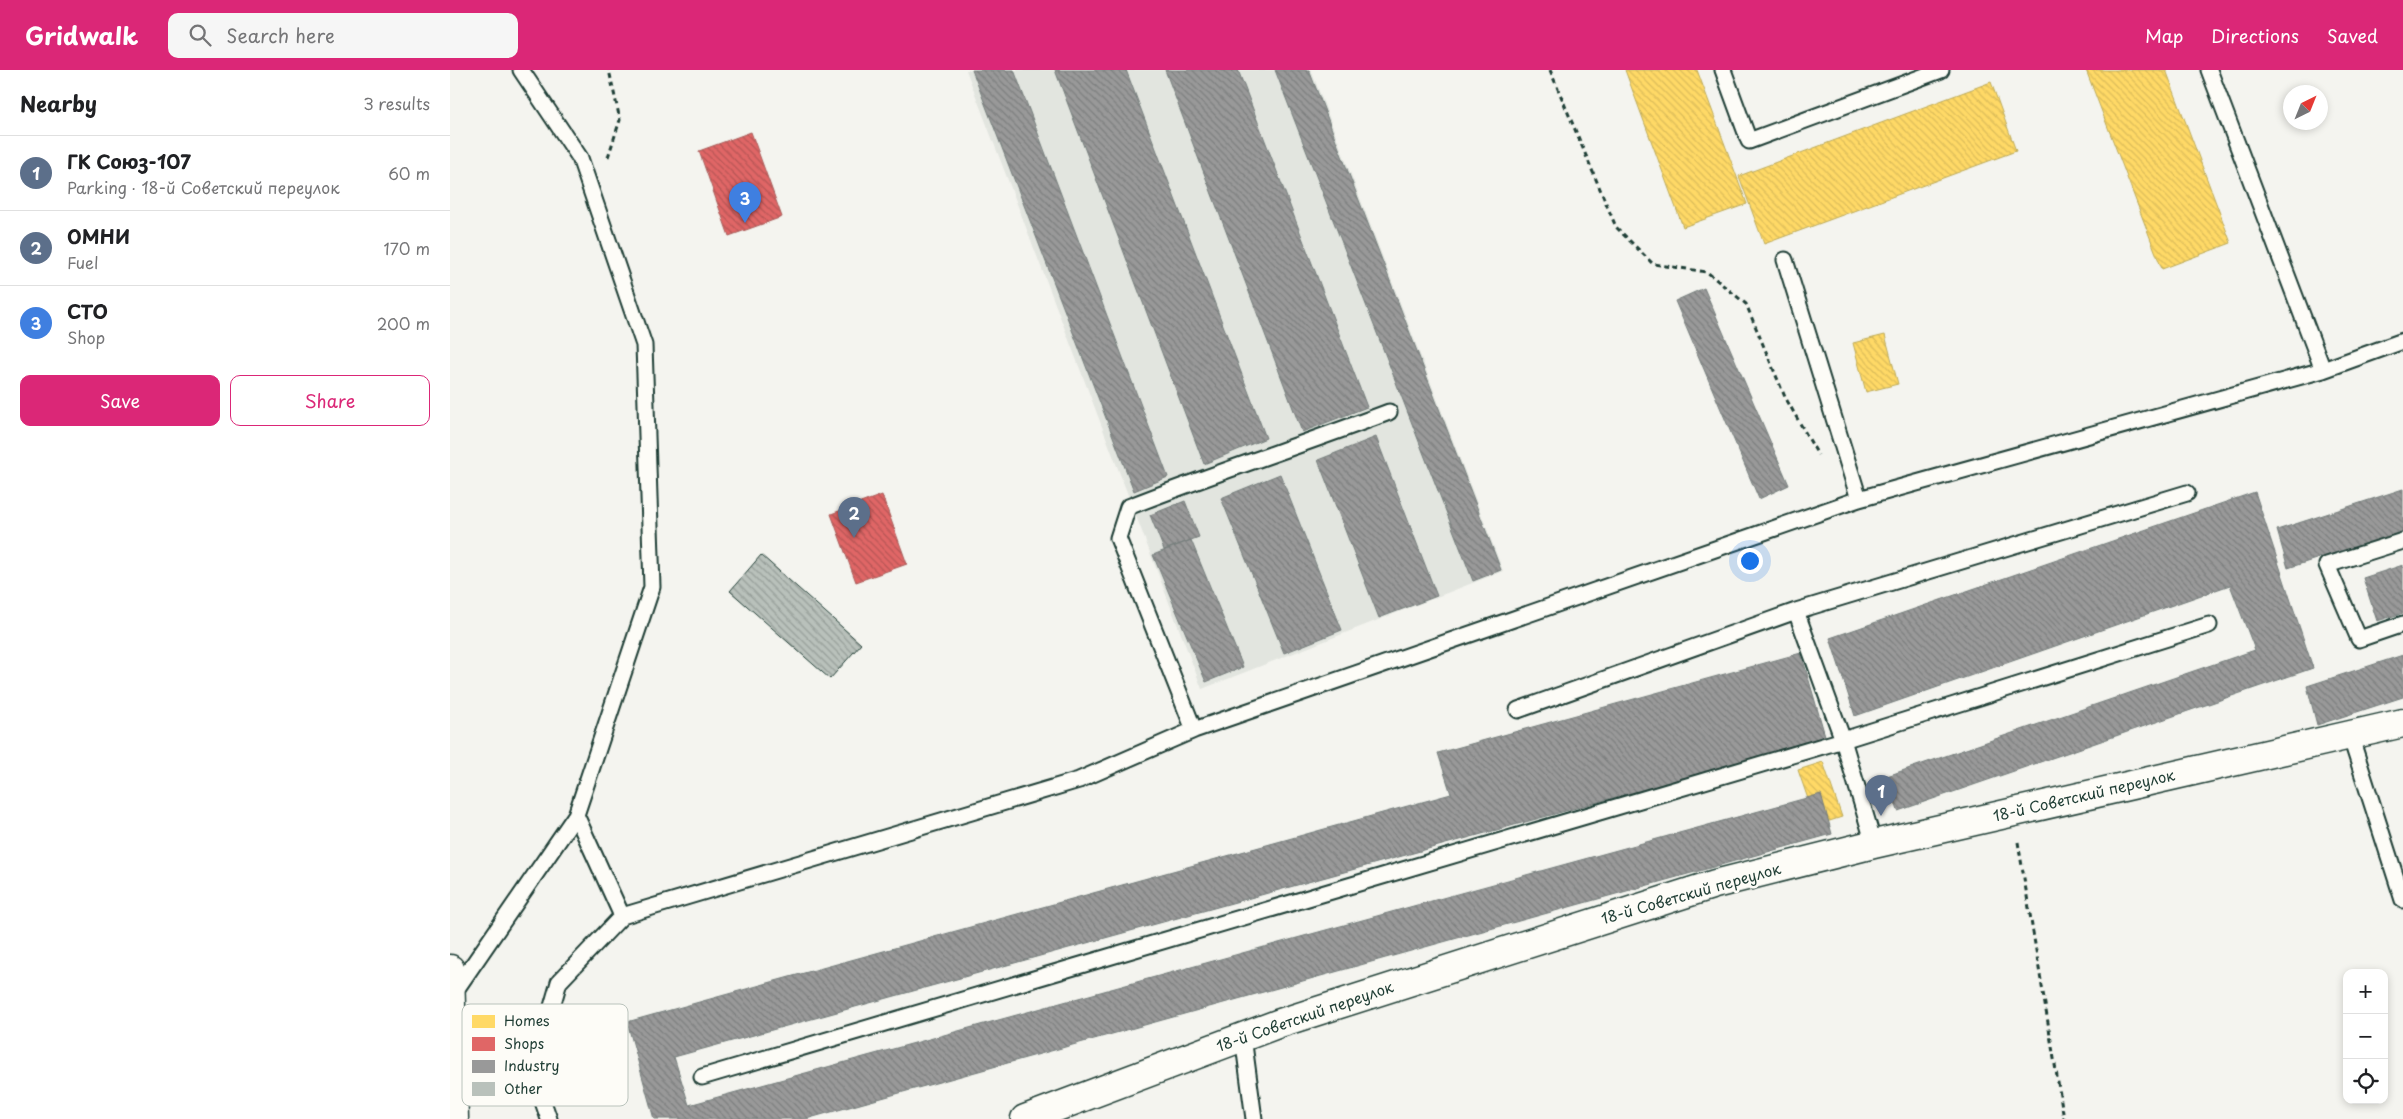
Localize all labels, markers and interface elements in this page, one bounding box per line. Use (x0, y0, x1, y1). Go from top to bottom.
search box (168, 13, 518, 58)
text: Gridwalk (25, 17, 138, 53)
icon: search (186, 21, 214, 49)
text: Search here (226, 21, 335, 49)
text: Map (2145, 22, 2183, 49)
text: Directions (2211, 22, 2299, 49)
text: Saved (2327, 22, 2378, 49)
north arrow (2283, 85, 2328, 130)
text: Nearby (20, 87, 97, 119)
text: 3 results (363, 91, 430, 115)
text: ГК Союз-107 (67, 147, 191, 175)
text: 1 (32, 161, 40, 185)
text: 60 m (388, 161, 430, 185)
text: Parking · 18-й Советский переулок (67, 175, 340, 199)
pin: 3 (729, 182, 761, 223)
text: ОМНИ (67, 222, 130, 250)
text: 2 (30, 236, 42, 260)
text: 170 m (384, 236, 430, 260)
text: Fuel (67, 250, 98, 274)
text: СТО (67, 297, 108, 325)
text: 3 (31, 311, 41, 335)
text: 200 m (377, 311, 430, 335)
text: Shop (67, 325, 105, 349)
button: Save (20, 375, 220, 426)
button: Share (230, 375, 430, 426)
pin: 2 (838, 497, 870, 538)
your location (1737, 548, 1763, 574)
street label: 18-й Советский переулок (1990, 762, 2177, 827)
pin: 1 (1865, 775, 1897, 816)
street label: 18-й Советский переулок (1598, 856, 1783, 929)
map controls (2343, 969, 2388, 1104)
button: + (2343, 969, 2388, 1014)
street label: 18-й Советский переулок (1213, 974, 1396, 1057)
legend (462, 1004, 628, 1106)
text: Homes (504, 1010, 550, 1031)
button: − (2343, 1014, 2388, 1059)
text: Shops (504, 1033, 544, 1054)
text: Industry (504, 1055, 559, 1076)
button: locate (2343, 1059, 2388, 1104)
text: Other (504, 1078, 543, 1099)

